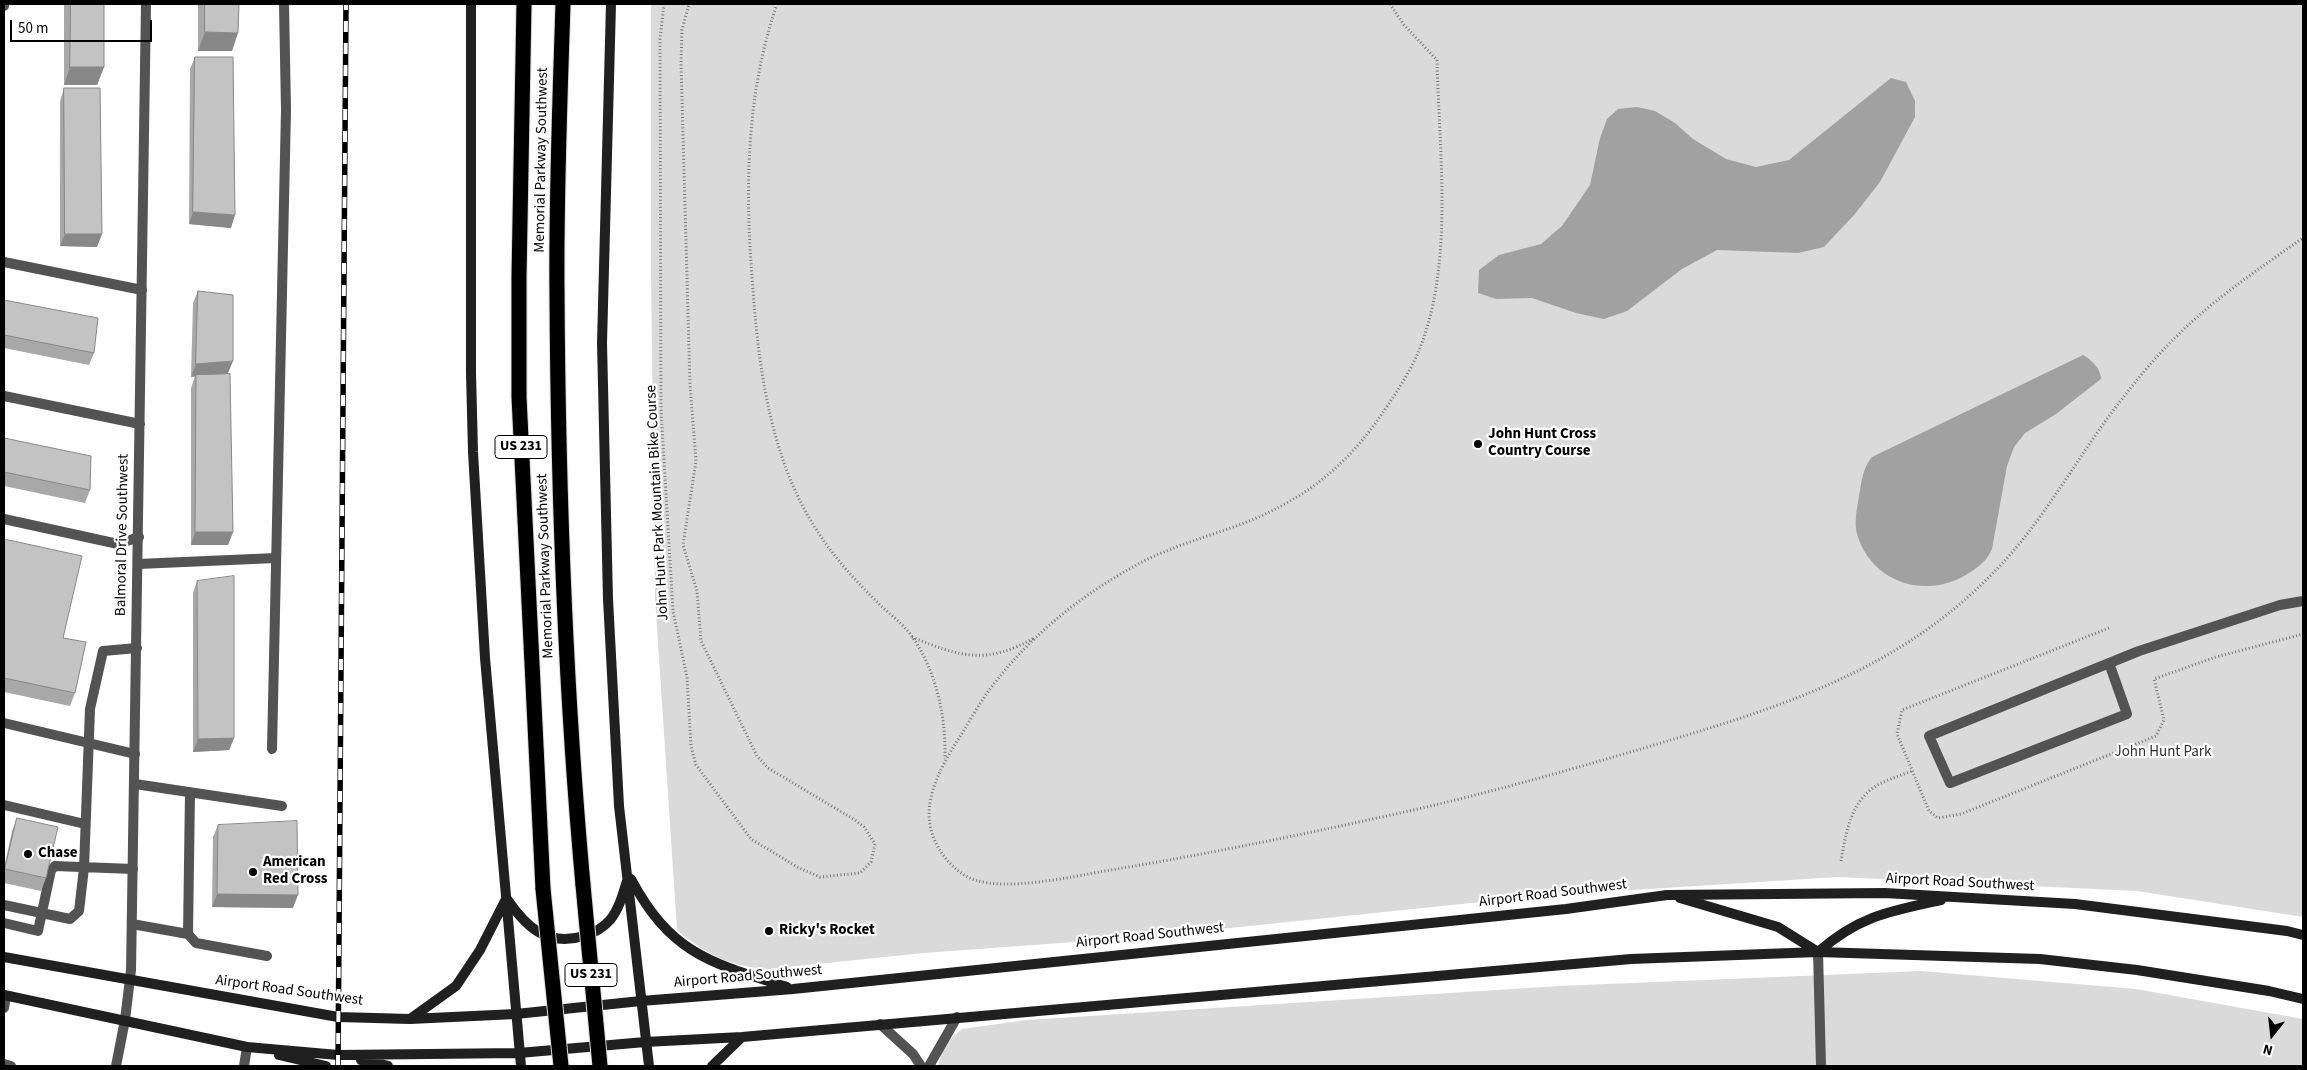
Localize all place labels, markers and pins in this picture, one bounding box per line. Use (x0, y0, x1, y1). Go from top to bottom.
place label: John Hunt Cross Country Course (1488, 426, 1596, 461)
marker: John Hunt Cross Country Course (1472, 438, 1484, 450)
place label: Chase (38, 845, 78, 863)
marker: Chase (22, 848, 34, 860)
place label: American Red Cross (263, 854, 328, 889)
marker: American Red Cross (247, 866, 259, 878)
place label: Ricky's Rocket (779, 922, 875, 940)
marker: Ricky's Rocket (763, 925, 775, 937)

